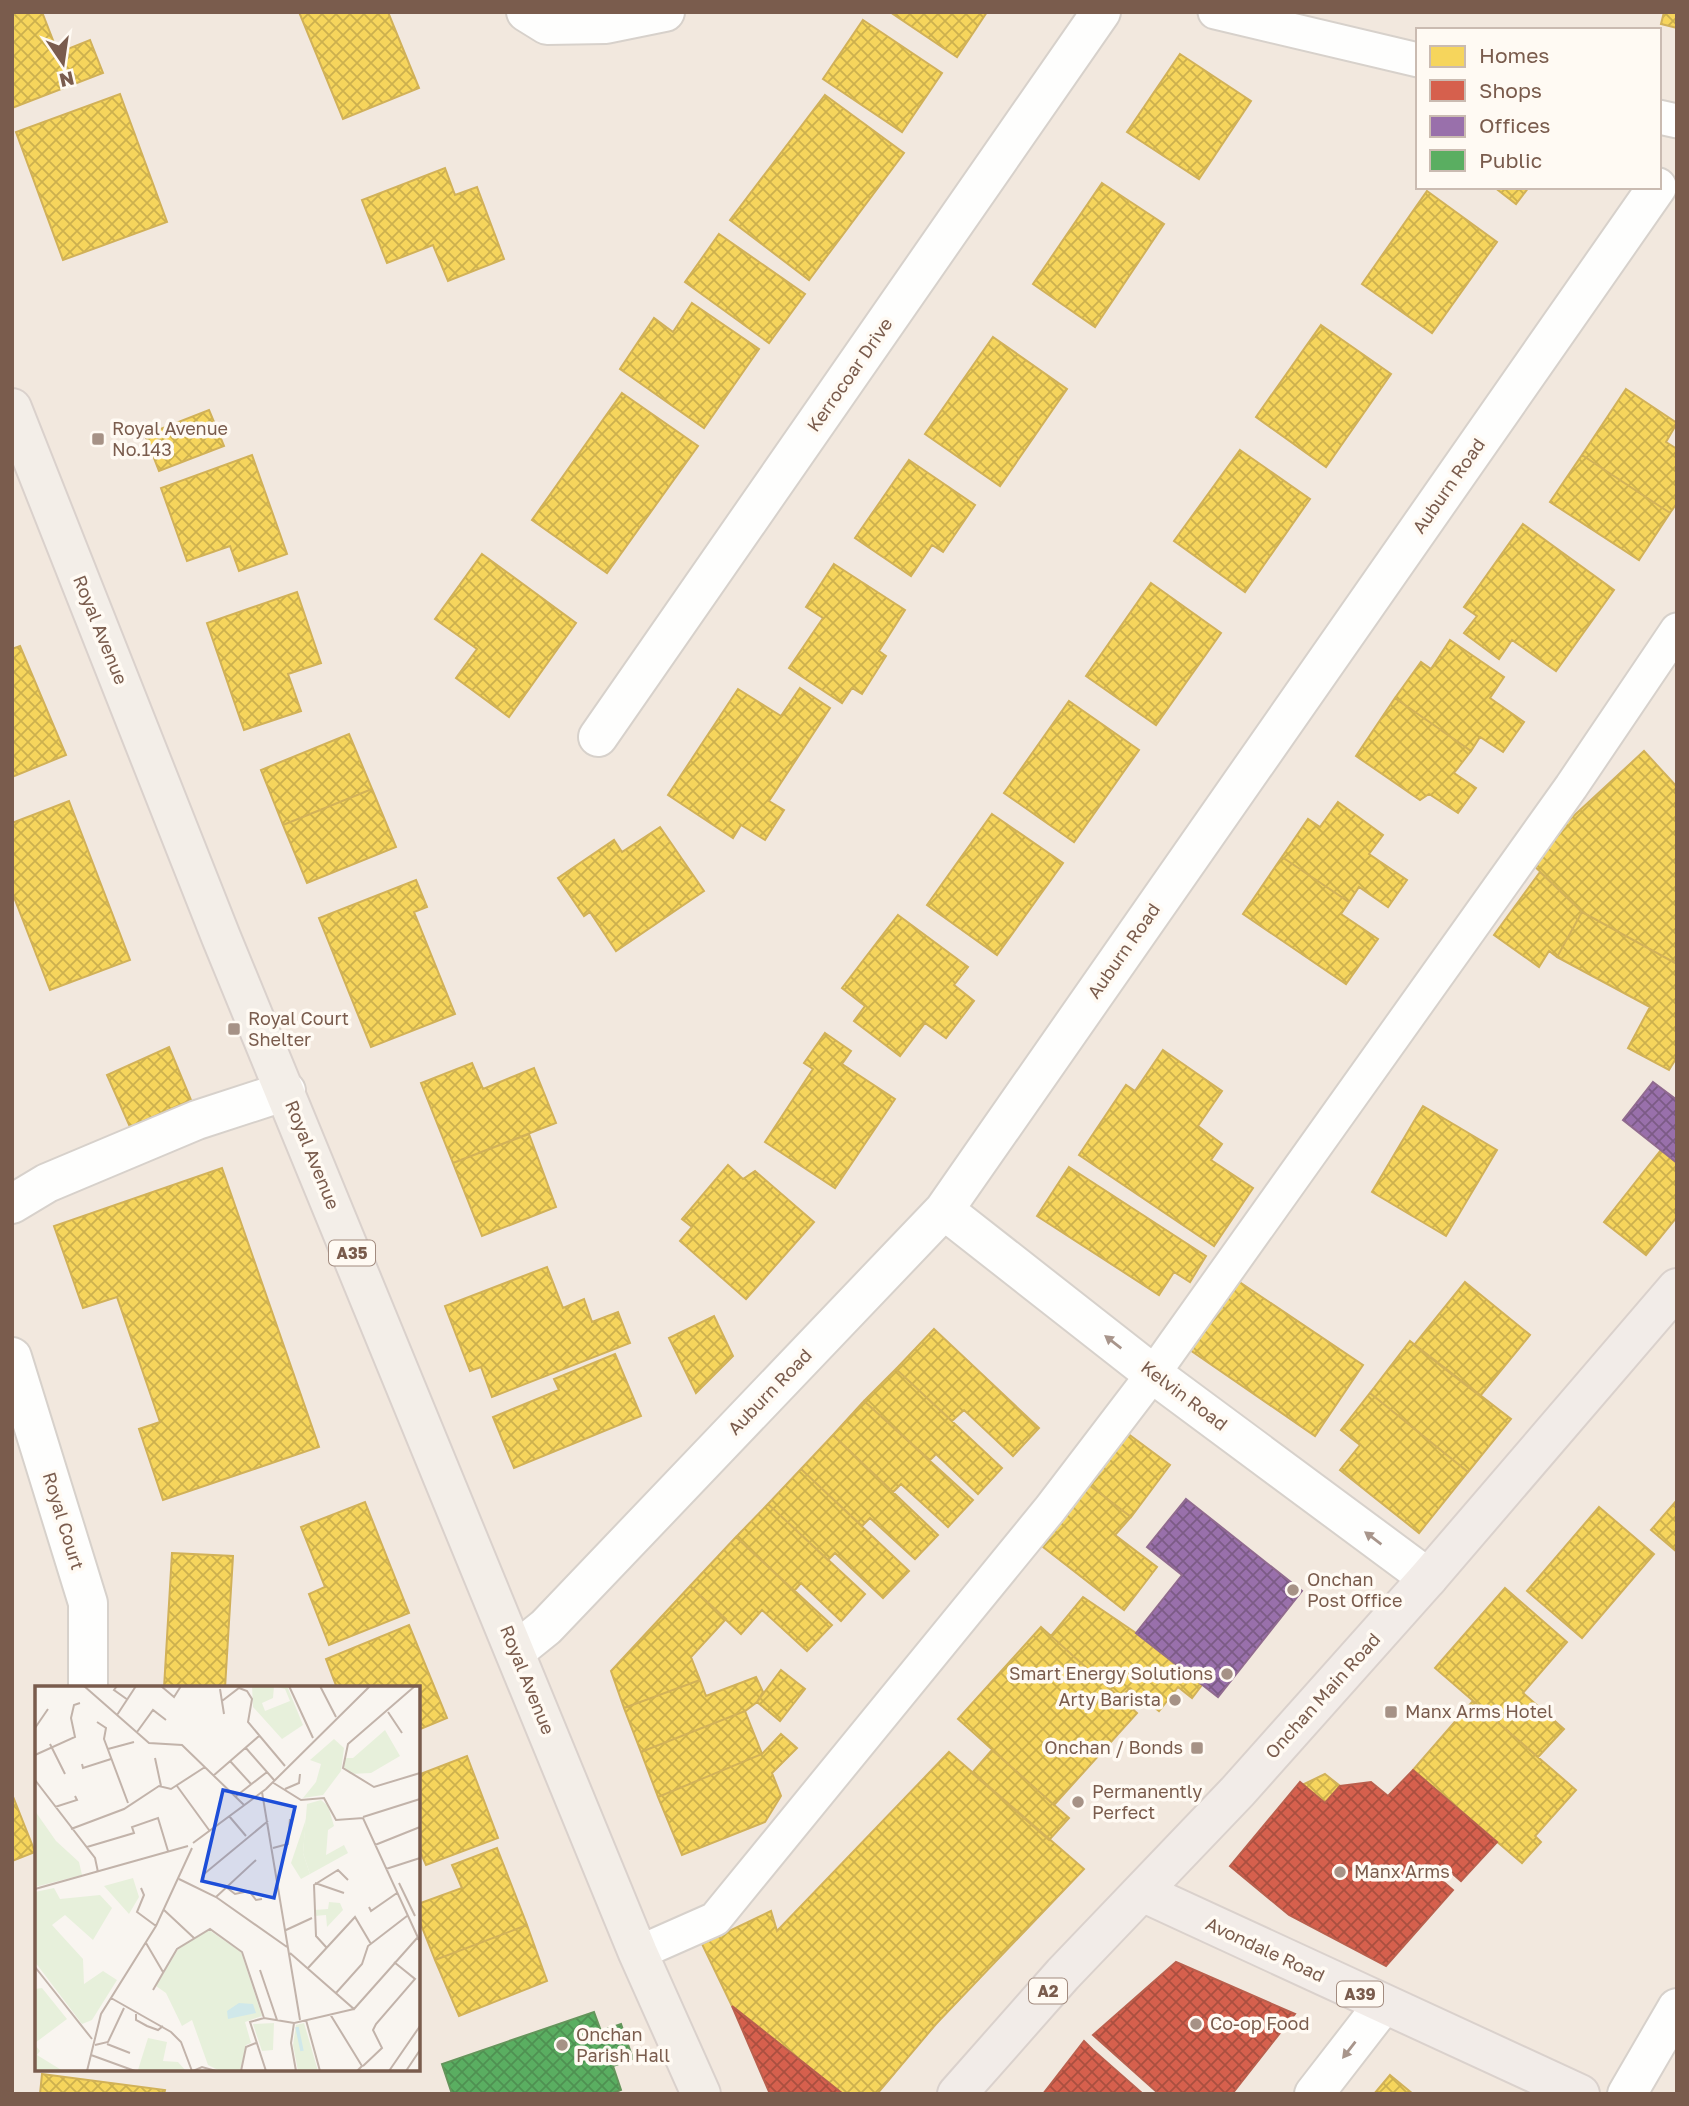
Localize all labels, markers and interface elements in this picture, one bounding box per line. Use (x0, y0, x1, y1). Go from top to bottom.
north arrow (28, 28, 98, 98)
legend (1416, 28, 1661, 189)
text: Homes (1479, 42, 1549, 68)
text: N (57, 67, 77, 93)
text: Shops (1479, 77, 1542, 103)
text: Offices (1479, 112, 1550, 138)
text: Public (1479, 147, 1542, 173)
street label: Kerrocoar Drive (802, 313, 897, 436)
place label: Royal Avenue No.143 (112, 417, 228, 460)
marker: Royal Avenue No.143 (90, 431, 106, 447)
street label: Auburn Road (1407, 434, 1489, 537)
street label: Royal Avenue (69, 572, 133, 688)
street label: Auburn Road (1082, 899, 1164, 1002)
place label: Royal Court Shelter (248, 1007, 349, 1050)
marker: Royal Court Shelter (226, 1021, 242, 1037)
street label: Royal Avenue (281, 1097, 345, 1213)
road number: A35 (329, 1240, 375, 1266)
one-way arrow (1104, 1336, 1122, 1350)
street label: Auburn Road (723, 1344, 816, 1439)
street label: Kelvin Road (1137, 1356, 1232, 1435)
street label: Royal Court (39, 1469, 89, 1572)
one-way arrow (1364, 1531, 1382, 1545)
place label: Onchan Post Office (1307, 1568, 1402, 1611)
marker: Onchan Post Office (1285, 1582, 1301, 1598)
street label: Royal Avenue (496, 1622, 560, 1738)
street label: Onchan Main Road (1260, 1628, 1384, 1763)
place label: Smart Energy Solutions (1009, 1662, 1213, 1684)
marker: Smart Energy Solutions (1219, 1666, 1235, 1682)
inset map (35, 1686, 420, 2071)
place label: Arty Barista (1058, 1688, 1161, 1710)
marker: Arty Barista (1167, 1692, 1183, 1708)
place label: Manx Arms Hotel (1405, 1700, 1553, 1722)
marker: Manx Arms Hotel (1383, 1704, 1399, 1720)
place label: Onchan / Bonds (1044, 1736, 1183, 1758)
marker: Onchan / Bonds (1189, 1740, 1205, 1756)
place label: Permanently Perfect (1092, 1780, 1202, 1823)
marker: Permanently Perfect (1070, 1794, 1086, 1810)
place label: Manx Arms (1354, 1860, 1450, 1882)
marker: Manx Arms (1332, 1864, 1348, 1880)
street label: Avondale Road (1203, 1912, 1328, 1986)
road number: A2 (1029, 1979, 1067, 2004)
road number: A39 (1337, 1982, 1383, 2006)
place label: Co-op Food (1210, 2012, 1309, 2034)
marker: Co-op Food (1188, 2016, 1204, 2032)
place label: Onchan Parish Hall (576, 2023, 670, 2066)
marker: Onchan Parish Hall (554, 2037, 570, 2053)
one-way arrow (1342, 2041, 1357, 2058)

